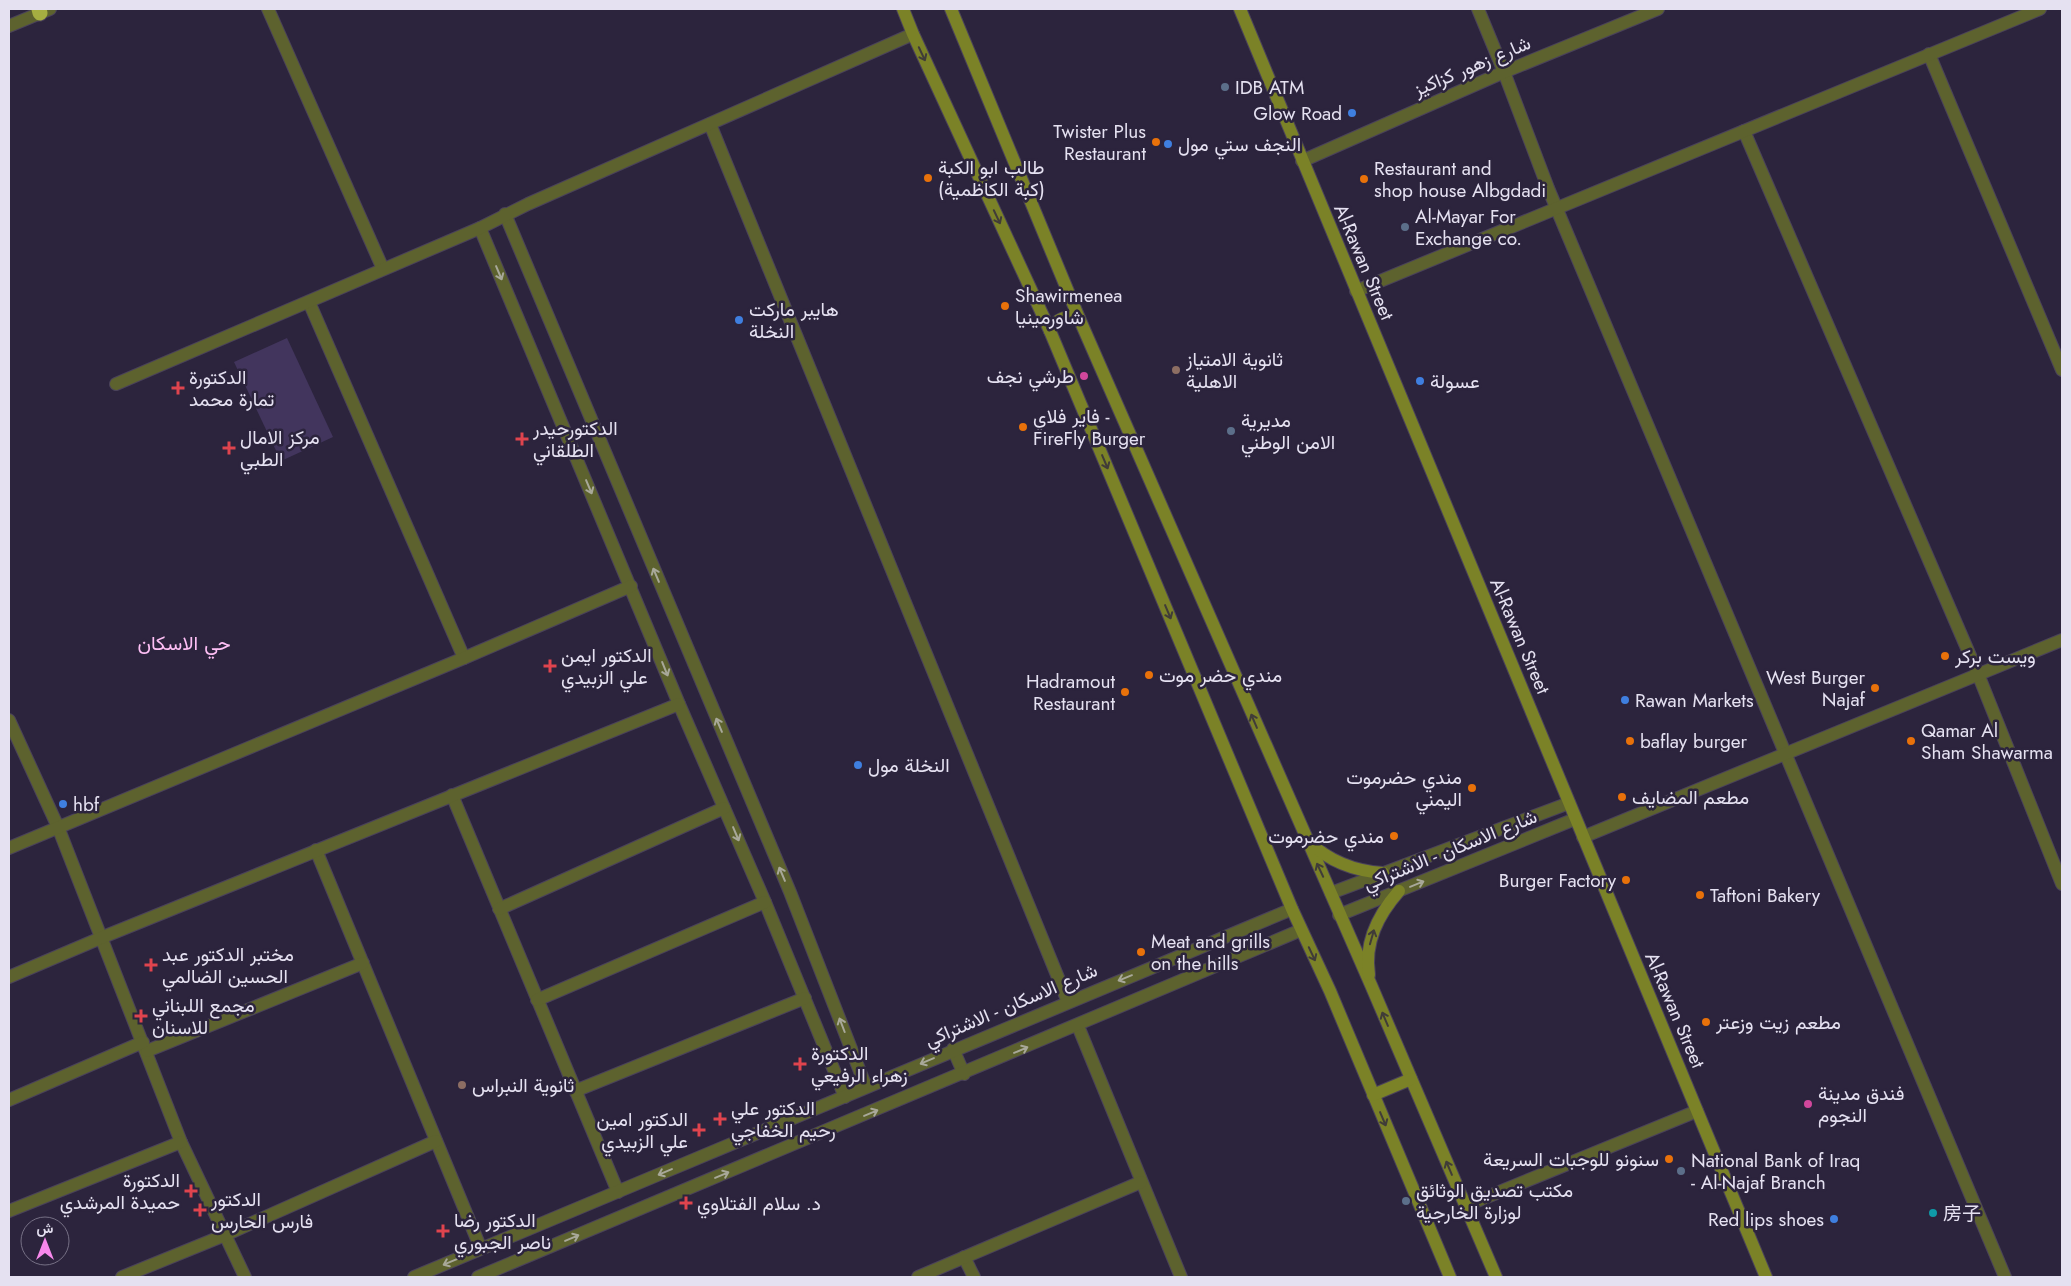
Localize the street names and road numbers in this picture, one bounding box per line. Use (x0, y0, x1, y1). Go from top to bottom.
street label: شارع زهور كزاكيز (1408, 29, 1535, 103)
street label: Al-Rawan Street (1327, 200, 1401, 325)
street label: Al-Rawan Street (1483, 574, 1557, 699)
street label: شارع الاسكان - الاشتراكي (1359, 803, 1542, 899)
street label: Al-Rawan Street (1638, 948, 1712, 1073)
street label: شارع الاسكان - الاشتراكي (920, 956, 1102, 1055)

